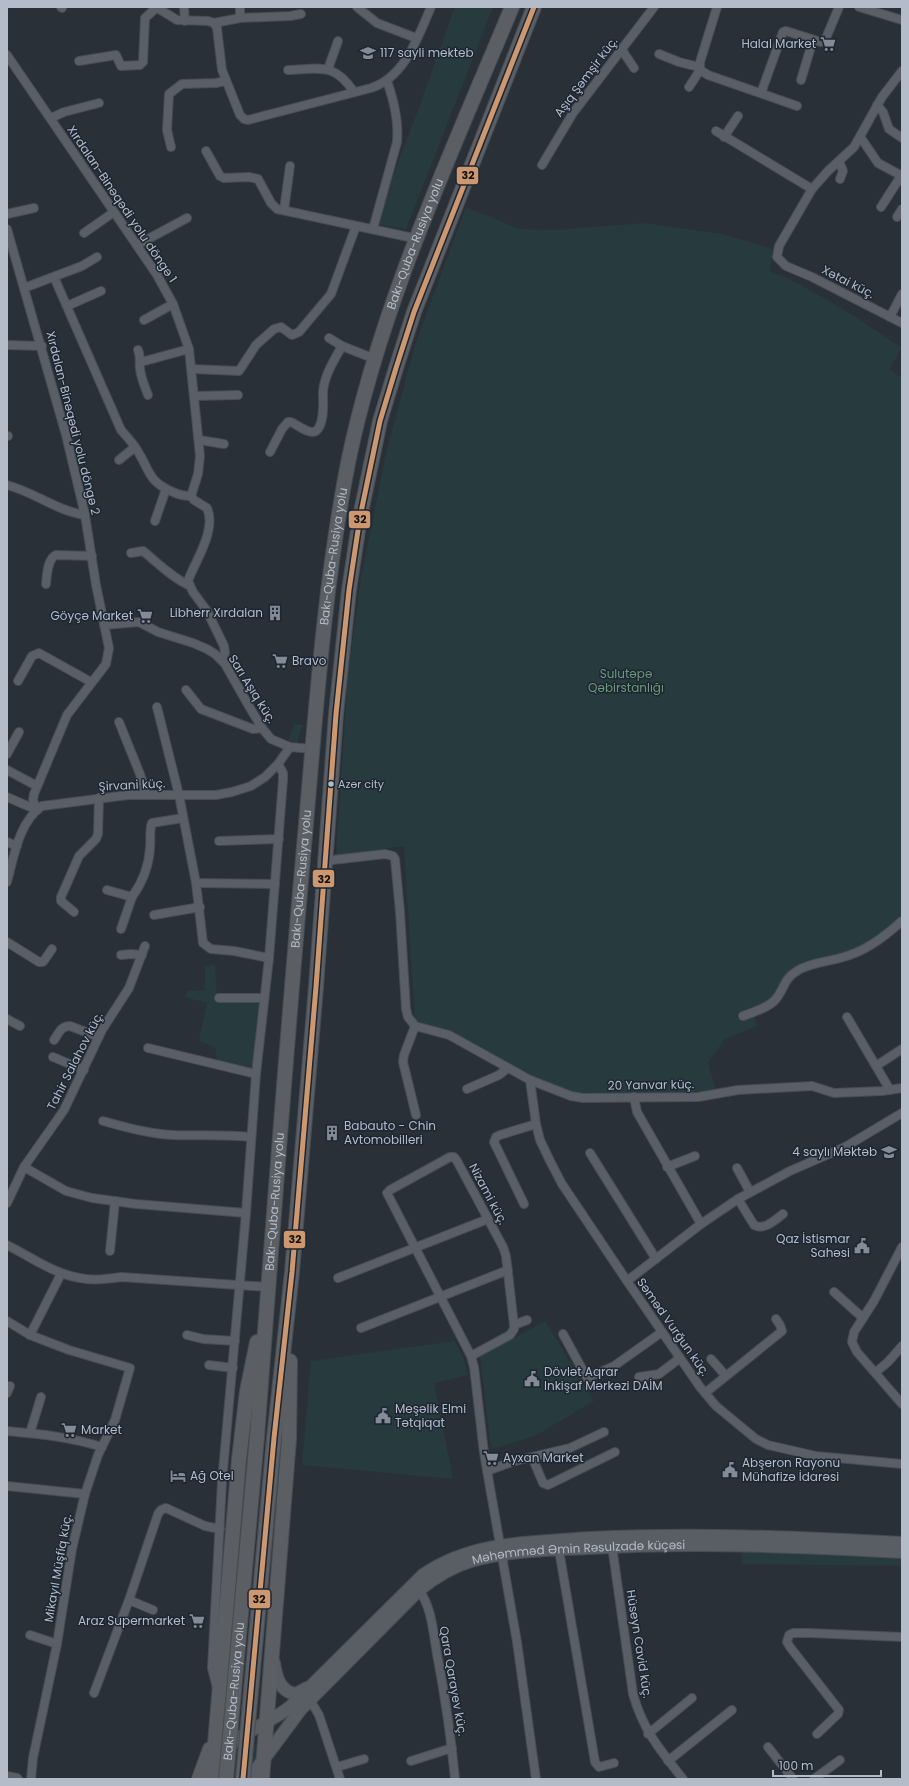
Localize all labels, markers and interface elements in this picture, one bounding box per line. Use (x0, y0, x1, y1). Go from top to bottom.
street label: Aşıq Şəmşir küç. (550, 33, 621, 120)
place label: Halal Market (741, 35, 816, 52)
supermarket icon: Halal Market (819, 35, 837, 53)
school or university icon: 117 sayli mekteb (359, 44, 377, 62)
place label: 117 sayli mekteb (380, 44, 474, 61)
street label: Xırdalan-Binəqədi yolu döngə 1 (63, 122, 181, 286)
line badge: 32 (456, 166, 479, 185)
text: 32 (462, 167, 474, 183)
street label: Bakı-Quba-Rusiya yolu (382, 176, 447, 311)
street label: Xətai küç. (819, 261, 878, 302)
street label: Xırdalan-Binəqədi yolu döngə 2 (42, 329, 105, 517)
street label: Bakı-Quba-Rusiya yolu (315, 486, 351, 626)
line badge: 32 (348, 510, 371, 529)
text: 32 (354, 511, 366, 527)
place label: Libherr Xırdalan (170, 604, 263, 621)
building icon: Libherr Xırdalan (266, 604, 284, 622)
place label: Göyçə Market (50, 607, 133, 624)
supermarket icon: Göyçə Market (136, 607, 154, 625)
street label: Sarı Aşıq küç. (225, 651, 280, 726)
supermarket icon: Bravo (271, 652, 289, 670)
place label: Bravo (292, 652, 327, 669)
park label: Sulutəpə Qəbirstanlığı (588, 665, 664, 696)
street label: Şirvani küç. (98, 774, 166, 795)
place label: Azər city (338, 776, 385, 792)
marker: Azər city (326, 779, 336, 789)
street label: Bakı-Quba-Rusiya yolu (286, 809, 315, 949)
line badge: 32 (312, 869, 335, 888)
text: 32 (318, 871, 330, 887)
street label: Tahir Salahov küç. (42, 1009, 107, 1113)
street label: 20 Yanvar küç. (608, 1075, 694, 1094)
place label: Babauto - Chin Avtomobilleri (344, 1117, 436, 1148)
building icon: Babauto - Chin Avtomobilleri (323, 1124, 341, 1142)
street label: Bakı-Quba-Rusiya yolu (261, 1132, 288, 1271)
place label: 4 saylı Məktəb (792, 1143, 877, 1160)
school or university icon: 4 saylı Məktəb (880, 1143, 898, 1161)
street label: Nizami küç. (465, 1160, 512, 1227)
line badge: 32 (283, 1230, 306, 1249)
place label: Qaz İstismar Sahəsi (776, 1230, 851, 1261)
text: 32 (289, 1231, 301, 1247)
public building icon: Qaz İstismar Sahəsi (853, 1237, 871, 1255)
street label: Səməd Vurğun küç. (633, 1274, 714, 1379)
place label: Dövlət Aqrar Inkişaf Mərkəzi DAİM (544, 1363, 663, 1394)
public building icon: Dövlət Aqrar Inkişaf Mərkəzi DAİM (523, 1370, 541, 1388)
place label: Meşəlik Elmi Tətqiqat (395, 1400, 466, 1431)
public building icon: Meşəlik Elmi Tətqiqat (374, 1407, 392, 1425)
supermarket icon: Market (60, 1421, 78, 1439)
place label: Market (81, 1421, 122, 1438)
supermarket icon: Ayxan Market (482, 1449, 500, 1467)
place label: Ayxan Market (503, 1449, 584, 1466)
place label: Abşeron Rayonu Mühafizə İdarəsi (742, 1454, 840, 1485)
public building icon: Abşeron Rayonu Mühafizə İdarəsi (721, 1461, 739, 1479)
hotel icon: Ağ Otel (169, 1467, 187, 1485)
place label: Ağ Otel (190, 1467, 234, 1484)
street label: Mikayıl Müşfiq küç. (40, 1512, 75, 1623)
street label: Məhəmməd Əmin Rəsulzadə küçəsi (470, 1536, 685, 1568)
line badge: 32 (248, 1589, 271, 1609)
street label: Hüseyn Cavid küç. (623, 1589, 656, 1699)
text: 32 (253, 1591, 265, 1607)
place label: Araz Supermarket (78, 1612, 185, 1629)
supermarket icon: Araz Supermarket (188, 1612, 206, 1630)
street label: Bakı-Quba-Rusiya yolu (219, 1621, 248, 1761)
street label: Qara Qarayev küç. (435, 1625, 472, 1737)
scale bar (773, 1752, 881, 1778)
text: 100 m (779, 1757, 813, 1774)

